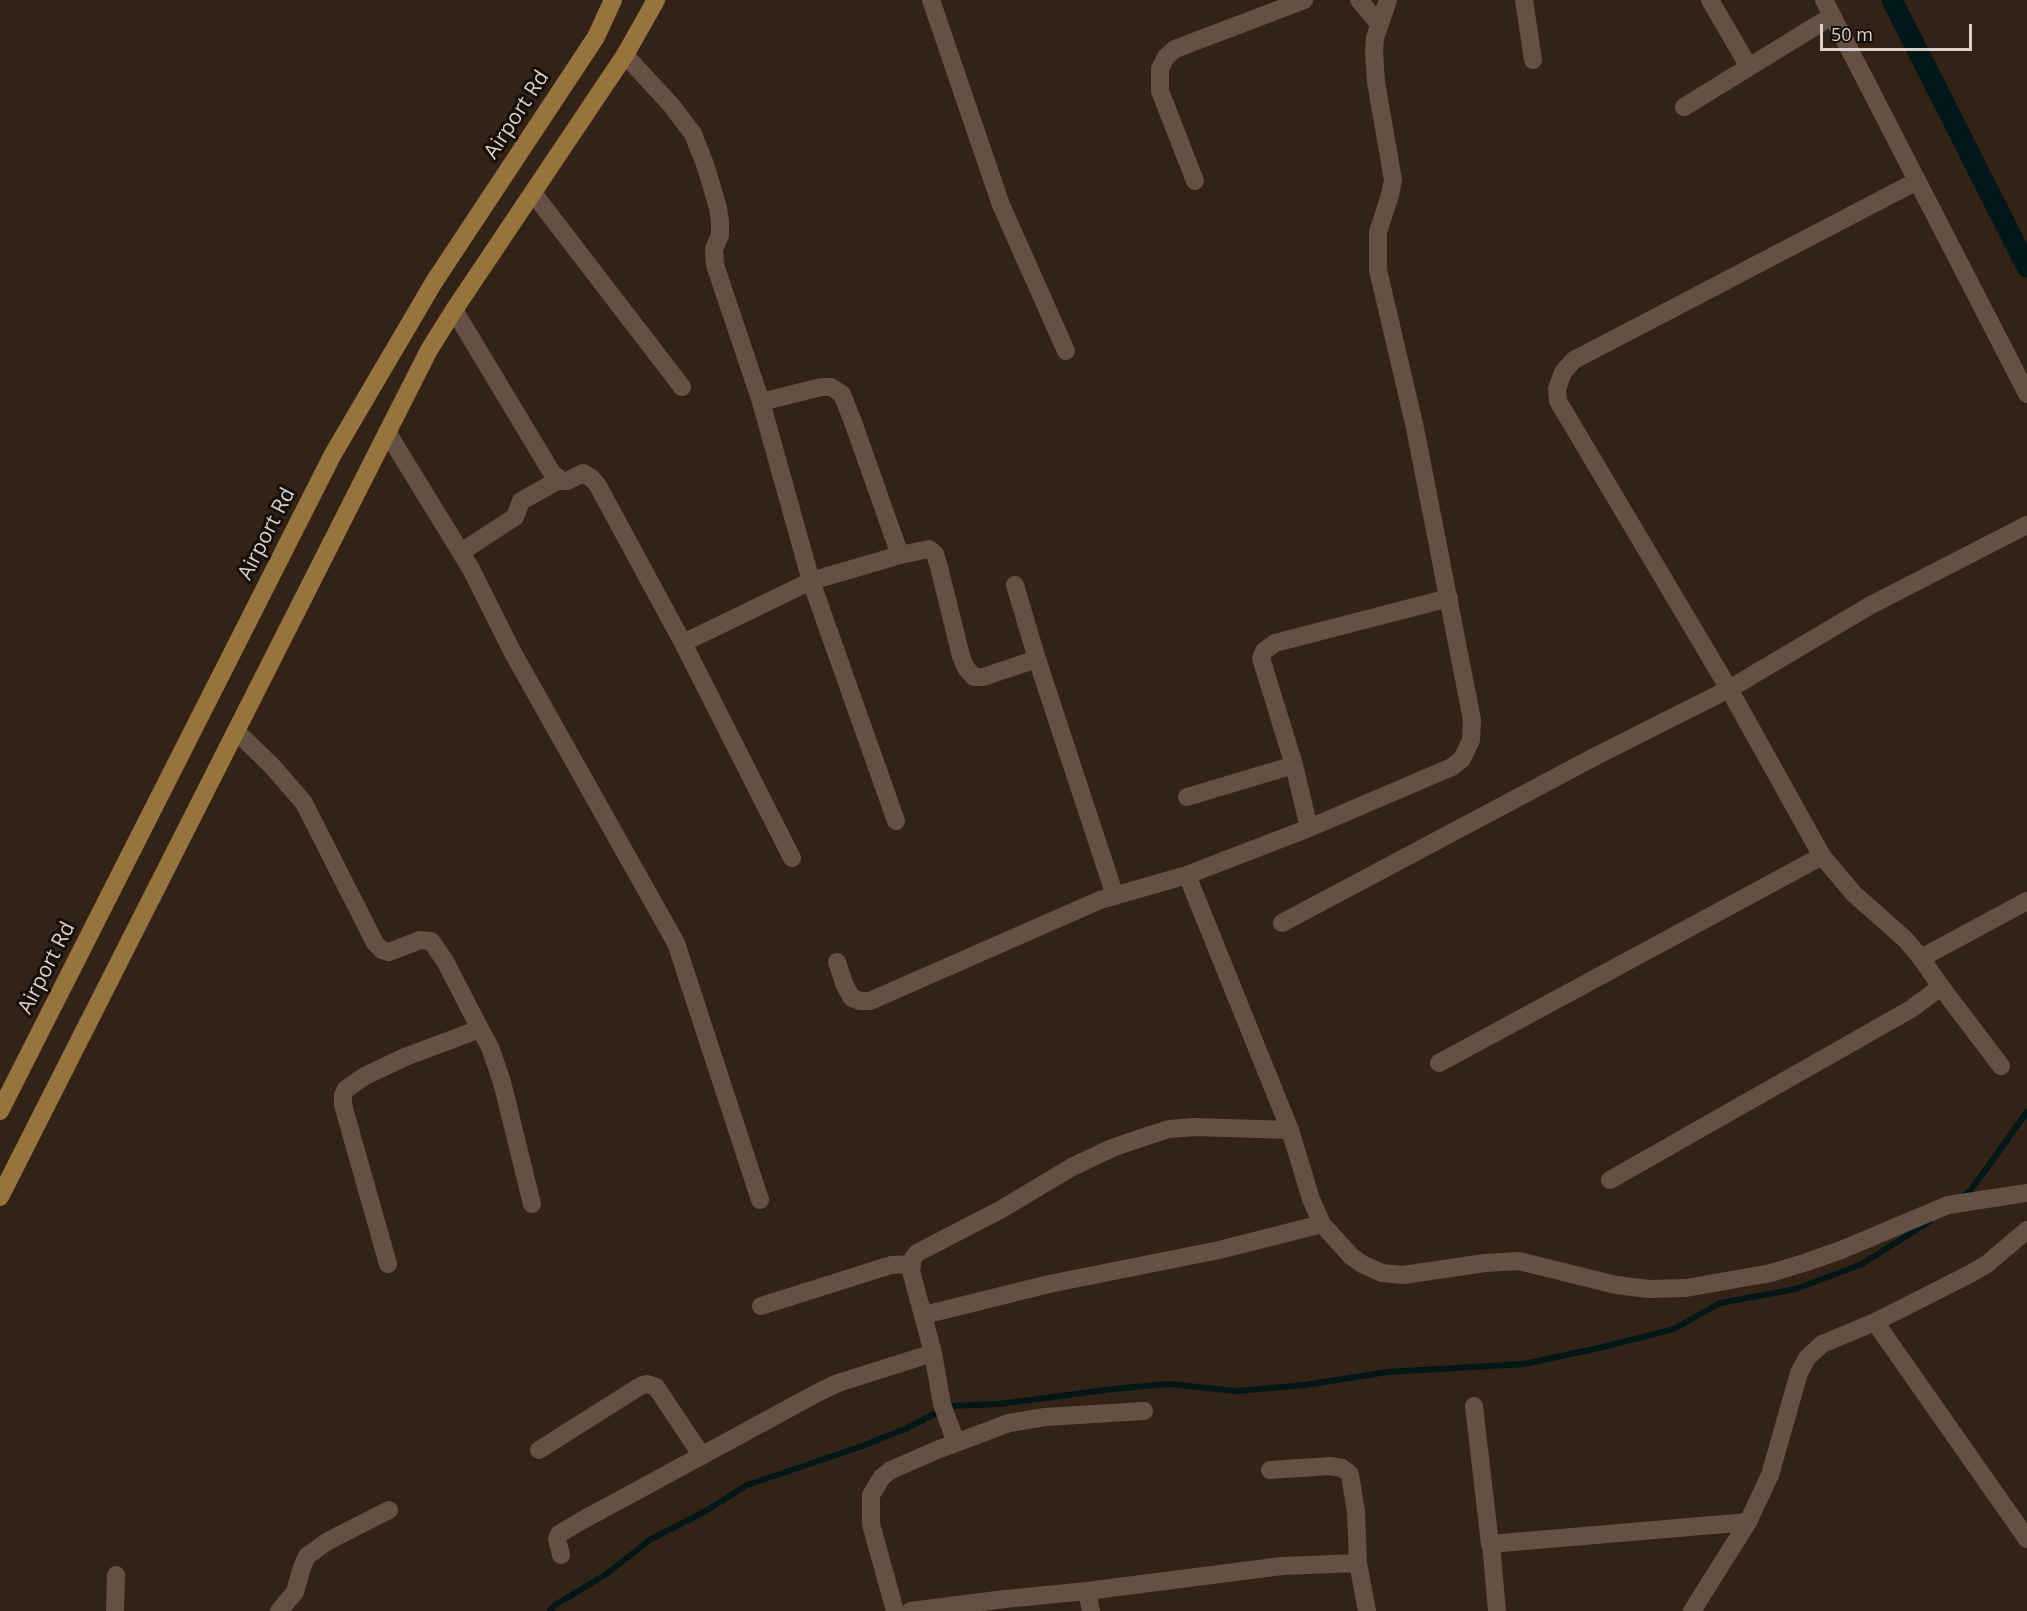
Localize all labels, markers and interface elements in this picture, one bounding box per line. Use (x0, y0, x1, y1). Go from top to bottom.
scale bar (1823, 12, 1974, 50)
text: 50 m (1831, 22, 1873, 46)
street label: Airport Rd (479, 66, 555, 164)
street label: Airport Rd (233, 484, 301, 584)
street label: Airport Rd (13, 918, 81, 1018)

